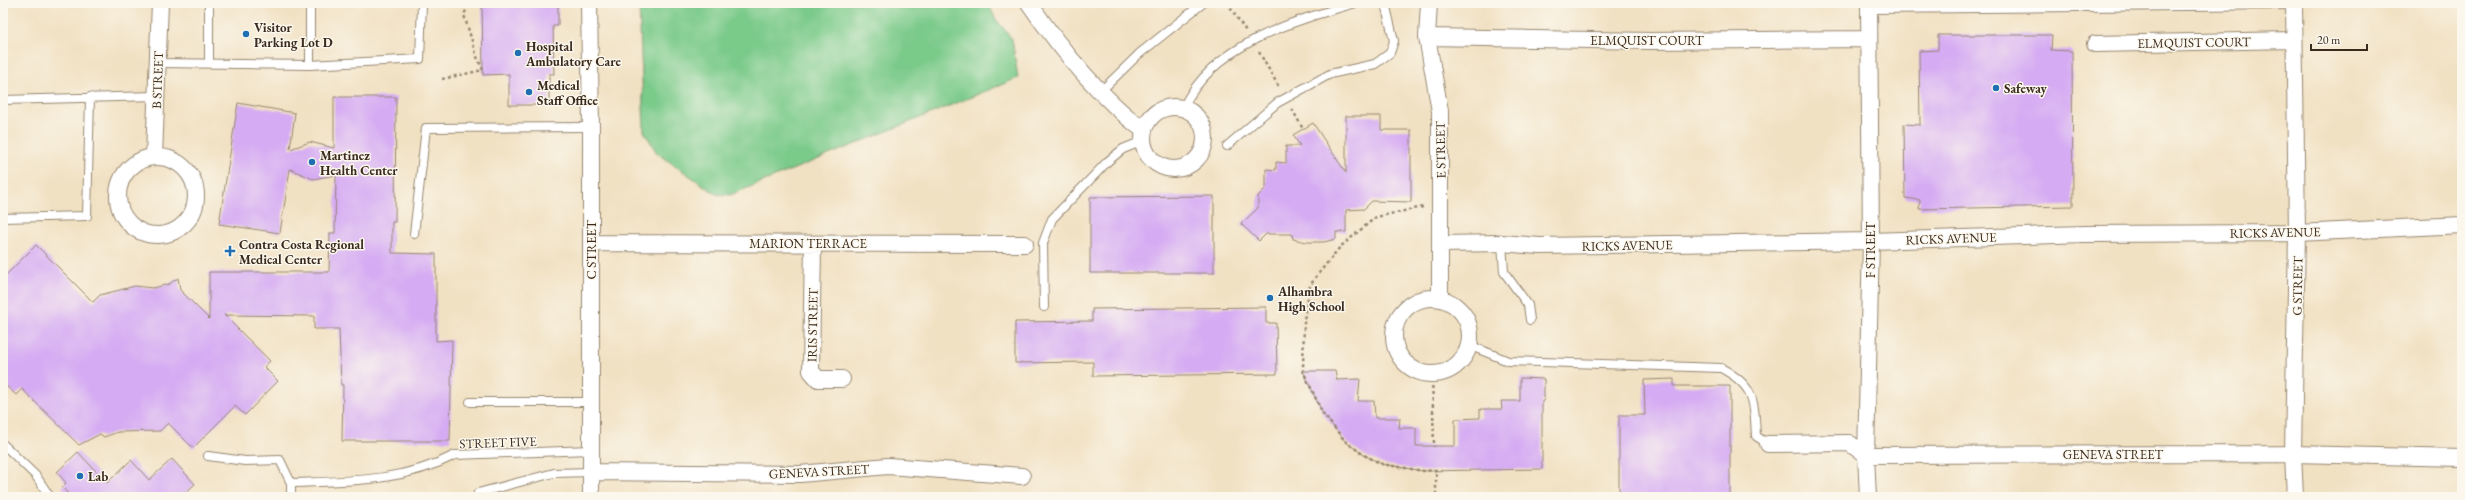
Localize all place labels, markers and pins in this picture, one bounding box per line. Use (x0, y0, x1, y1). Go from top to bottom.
place label: Visitor Parking Lot D (254, 19, 333, 51)
marker: Visitor Parking Lot D (241, 29, 251, 39)
place label: Hospital Ambulatory Care (525, 38, 621, 70)
marker: Hospital Ambulatory Care (513, 48, 523, 58)
place label: Medical Staff Office (537, 77, 599, 109)
place label: Safeway (2004, 80, 2048, 97)
marker: Safeway (1991, 83, 2001, 93)
marker: Medical Staff Office (524, 87, 534, 97)
place label: Martinez Health Center (320, 147, 398, 179)
marker: Martinez Health Center (307, 157, 317, 167)
place label: Contra Costa Regional Medical Center (239, 236, 364, 268)
marker: Contra Costa Regional Medical Center (224, 245, 236, 257)
place label: Alhambra High School (1277, 283, 1345, 315)
marker: Alhambra High School (1265, 293, 1275, 303)
place label: Lab (88, 468, 108, 485)
marker: Lab (75, 471, 85, 481)

